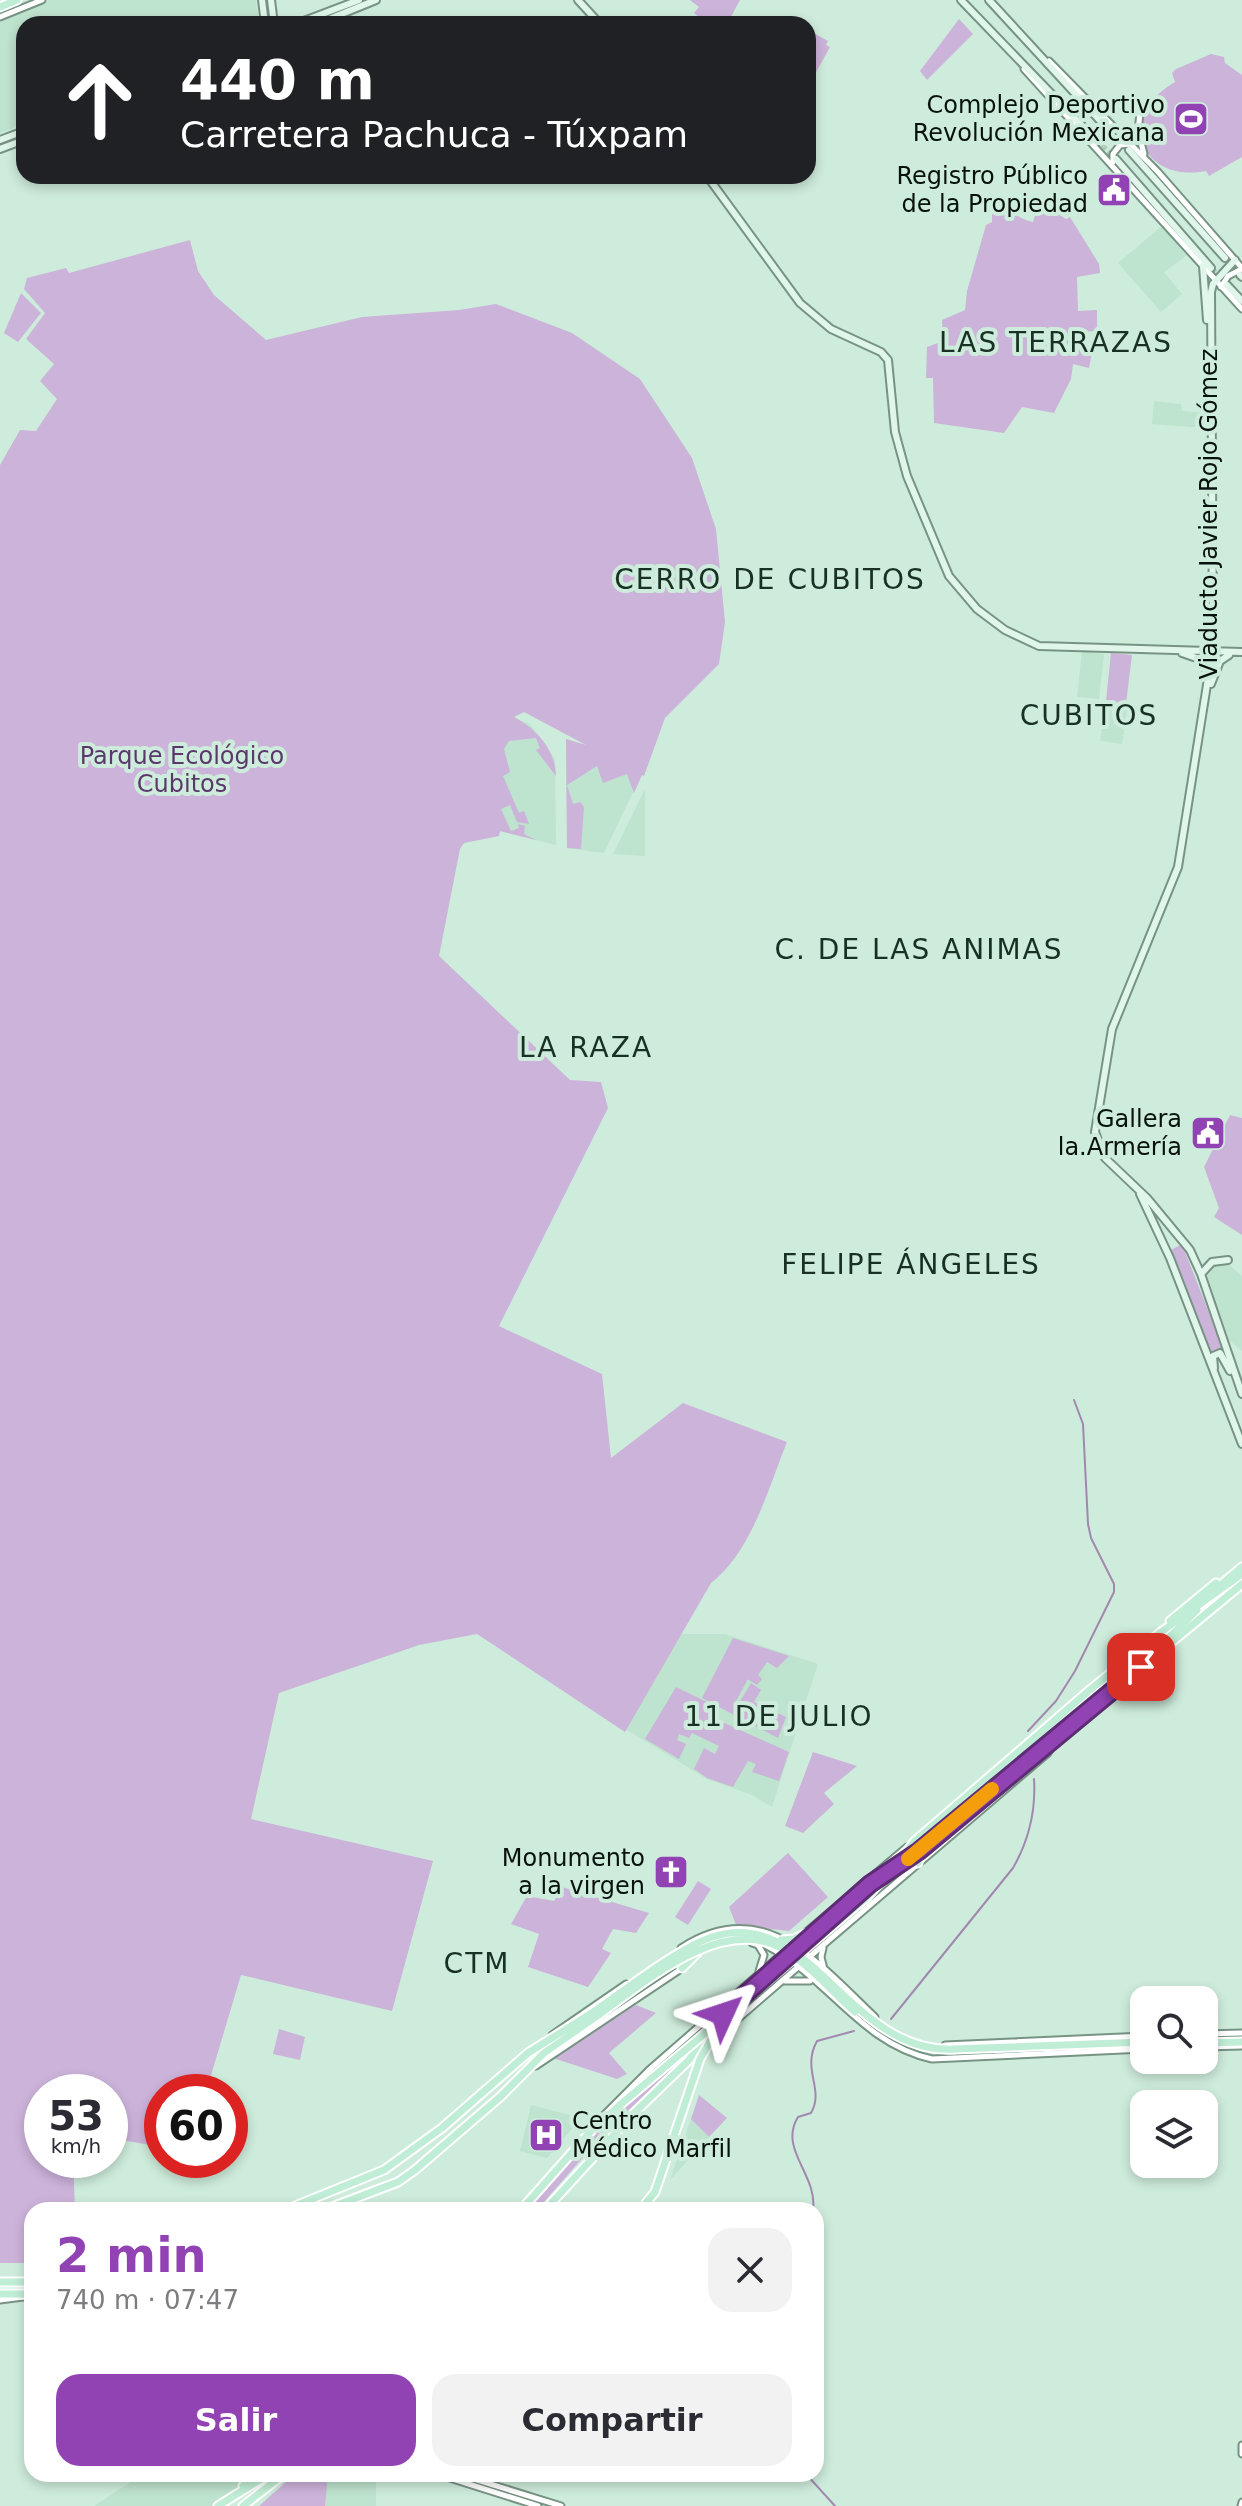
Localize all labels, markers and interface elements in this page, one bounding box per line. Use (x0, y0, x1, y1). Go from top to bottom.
text: 440 m (180, 47, 375, 112)
icon: ahead (48, 48, 152, 152)
place label: Complejo Deportivo Revolución Mexicana (913, 91, 1165, 147)
sports icon: Complejo Deportivo Revolución Mexicana (1172, 100, 1210, 138)
text: Carretera Pachuca - Túxpam (180, 114, 688, 155)
place label: Registro Público de la Propiedad (896, 162, 1088, 218)
public building icon: Registro Público de la Propiedad (1095, 171, 1133, 209)
district label: LAS TERRAZAS (939, 326, 1173, 359)
street label: Viaducto Javier Rojo Gómez (1195, 349, 1223, 679)
district label: CERRO DE CUBITOS (614, 563, 926, 596)
district label: CUBITOS (1020, 699, 1158, 732)
park label: Parque Ecológico Cubitos (80, 742, 284, 798)
district label: C. DE LAS ANIMAS (774, 933, 1064, 966)
district label: LA RAZA (519, 1031, 653, 1064)
place label: Gallera la.Armería (1058, 1105, 1182, 1161)
public building icon: Gallera la.Armería (1189, 1114, 1227, 1152)
district label: FELIPE ÁNGELES (781, 1247, 1041, 1281)
pin (1107, 1633, 1175, 1701)
icon: arrive (1119, 1645, 1163, 1689)
district label: 11 DE JULIO (684, 1700, 874, 1733)
place label: Monumento a la virgen (502, 1844, 645, 1900)
church icon: Monumento a la virgen (652, 1853, 690, 1891)
district label: CTM (444, 1947, 510, 1980)
position arrow (681, 1972, 765, 2056)
map controls (1130, 1986, 1218, 2178)
button: search (1130, 1986, 1218, 2074)
speed limit sign: 60 (144, 2074, 248, 2178)
button: layers (1130, 2090, 1218, 2178)
text: 53 (48, 2093, 104, 2139)
place label: Centro Médico Marfil (572, 2107, 732, 2163)
hospital icon: Centro Médico Marfil (527, 2116, 565, 2154)
text: km/h (51, 2134, 101, 2158)
text: 2 min (56, 2227, 207, 2283)
button: close (708, 2228, 792, 2312)
text: 740 m · 07:47 (56, 2285, 239, 2315)
button: Salir (56, 2374, 416, 2466)
button: Compartir (432, 2374, 792, 2466)

